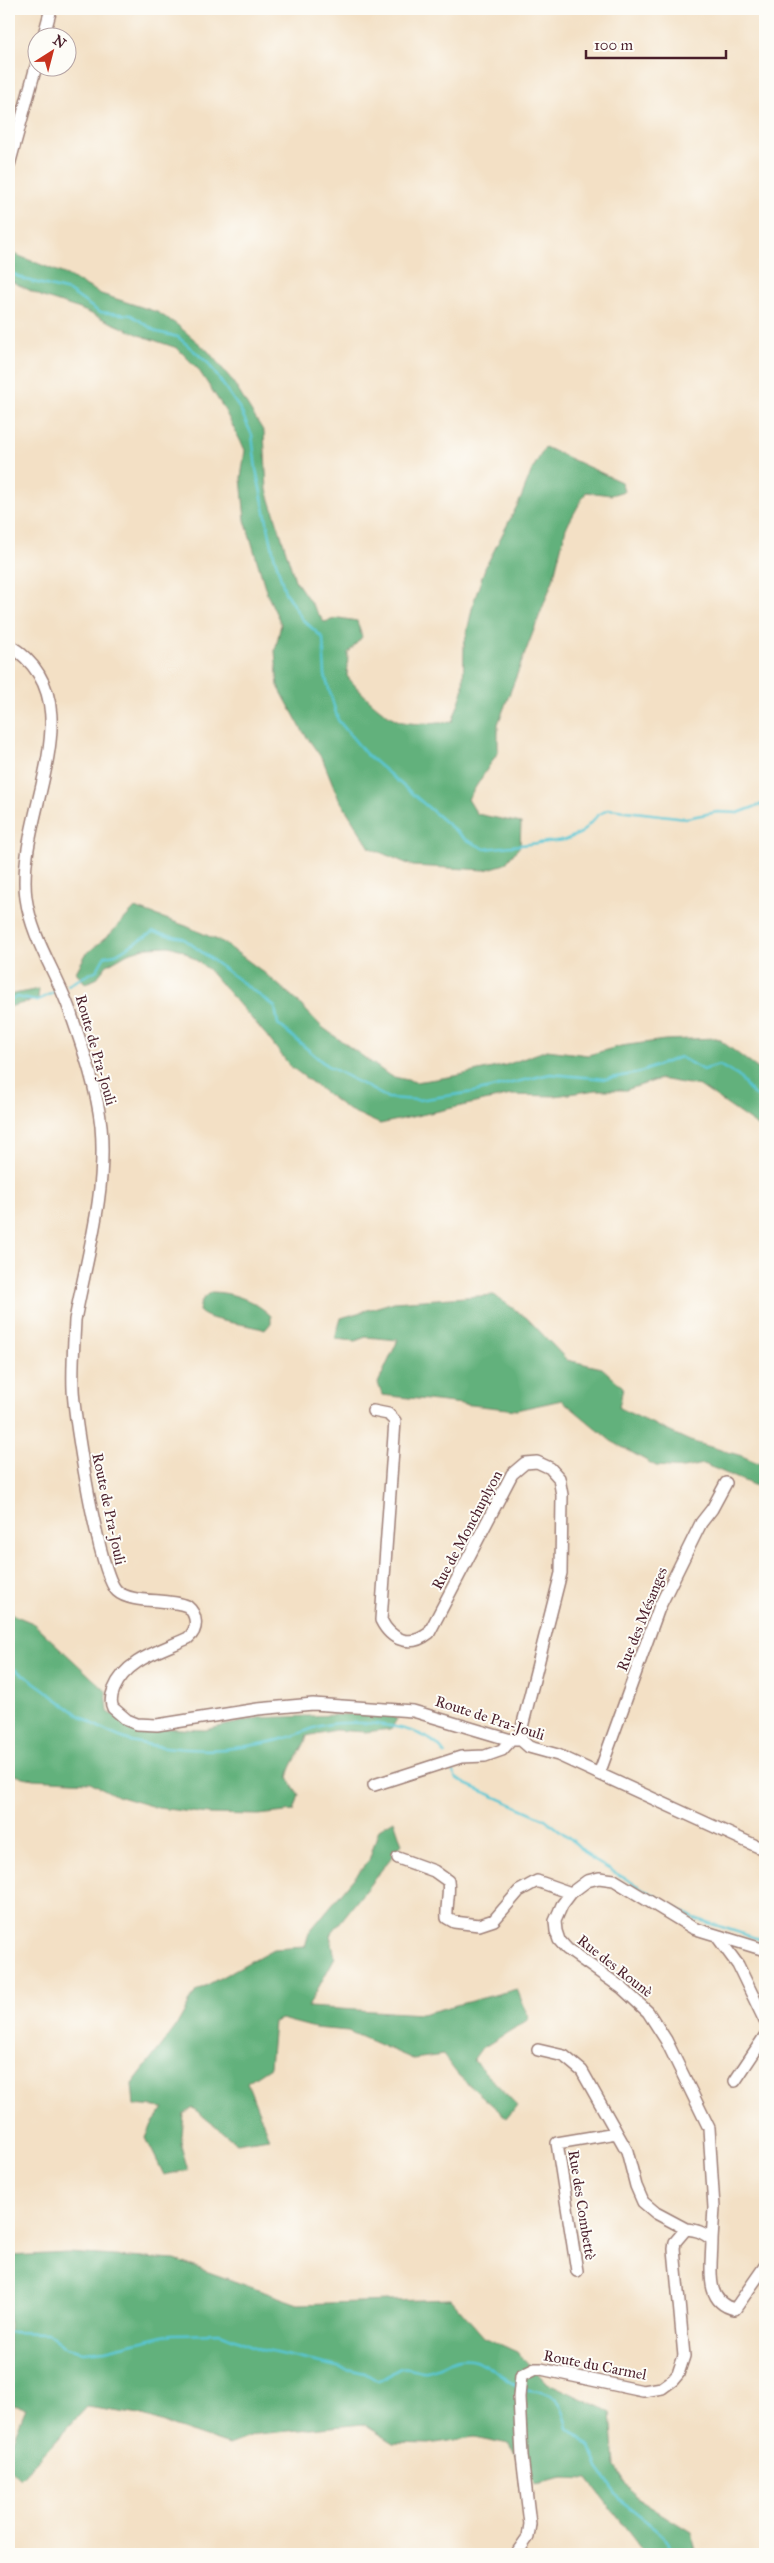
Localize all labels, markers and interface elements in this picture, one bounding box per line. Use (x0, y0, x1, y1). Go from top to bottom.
north arrow (28, 28, 78, 78)
scale bar (586, 28, 726, 60)
text: N (50, 32, 69, 52)
text: 100 m (594, 36, 634, 54)
street label: Route de Pra-Jouli (71, 993, 120, 1108)
street label: Route de Pra-Jouli (87, 1451, 130, 1567)
street label: Rue de Monchuplyon (428, 1467, 506, 1593)
street label: Rue des Mésanges (613, 1564, 671, 1674)
street label: Route de Pra-Jouli (433, 1692, 547, 1745)
street label: Rue des Rounè (574, 1931, 656, 2001)
street label: Rue des Combettè (564, 2149, 600, 2261)
street label: Route du Carmel (542, 2346, 649, 2384)

